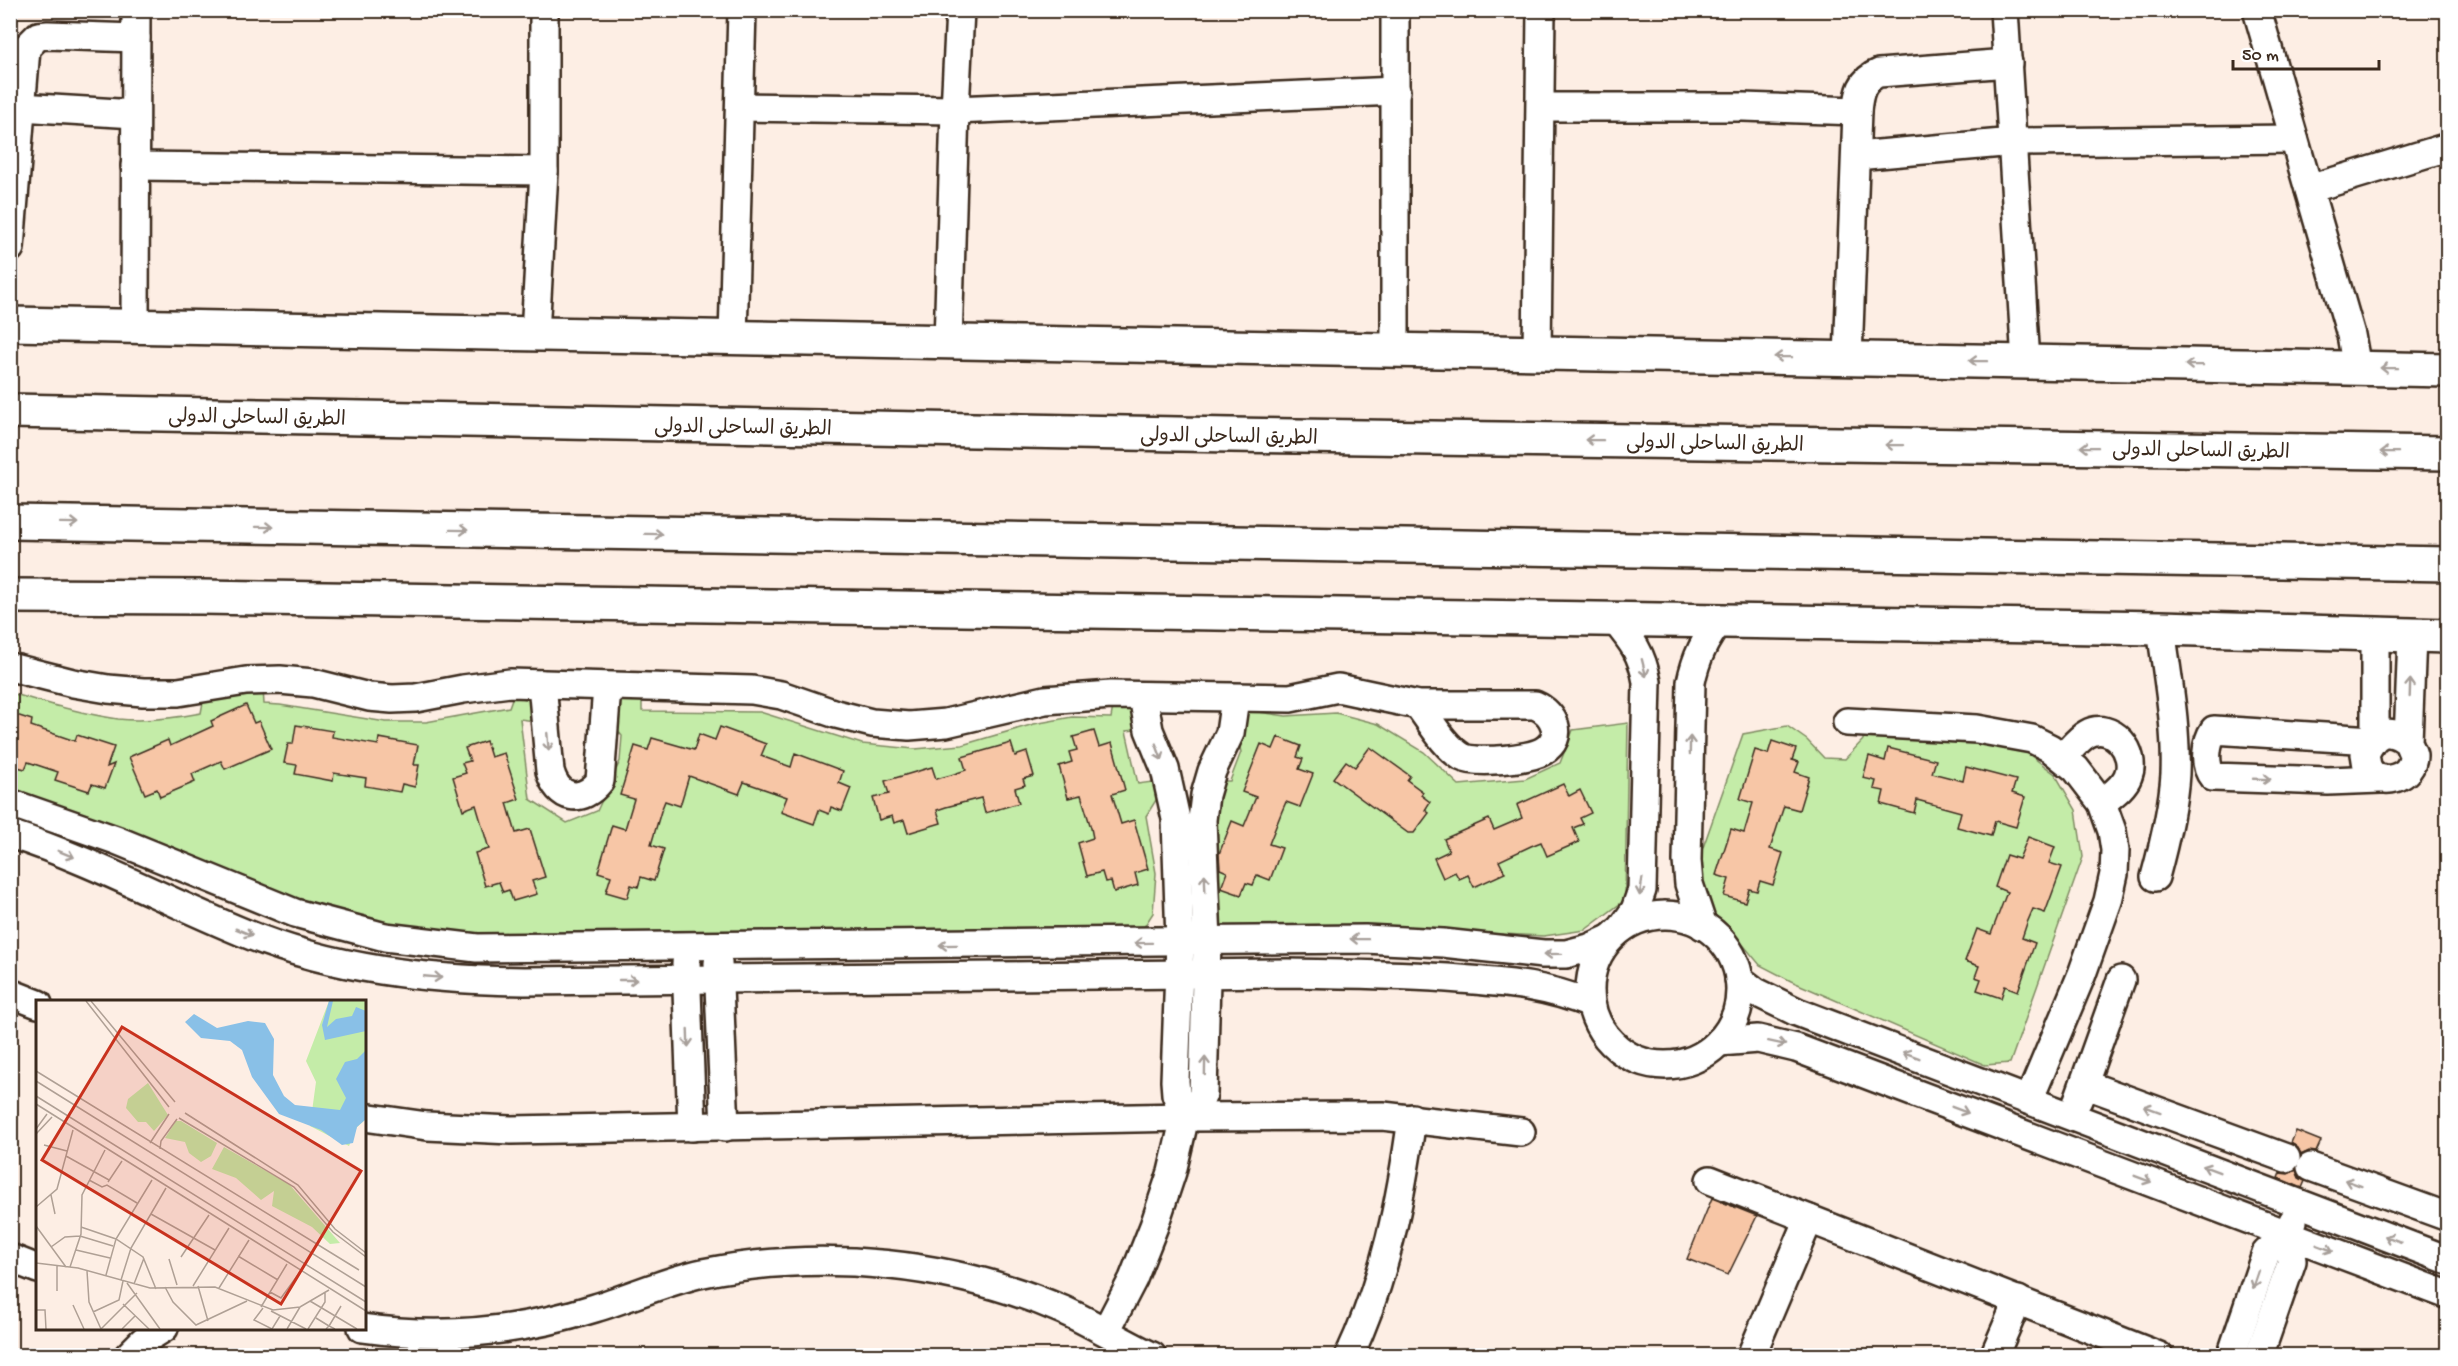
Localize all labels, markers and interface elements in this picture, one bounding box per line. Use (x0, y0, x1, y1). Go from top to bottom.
scale bar (2233, 33, 2378, 71)
text: 50 m (2242, 46, 2279, 67)
one-way arrow (1774, 352, 1794, 363)
one-way arrow (1969, 355, 1989, 367)
one-way arrow (2185, 359, 2205, 371)
one-way arrow (2380, 363, 2400, 374)
street label: الطريق الساحلى الدولى (168, 405, 346, 433)
street label: الطريق الساحلى الدولى (654, 415, 832, 443)
street label: الطريق الساحلى الدولى (1140, 424, 1318, 452)
street label: الطريق الساحلى الدولى (1626, 431, 1804, 459)
one-way arrow (1585, 434, 1605, 446)
street label: الطريق الساحلى الدولى (2112, 438, 2290, 466)
one-way arrow (1885, 439, 1905, 451)
one-way arrow (2080, 442, 2100, 453)
one-way arrow (2380, 446, 2400, 458)
one-way arrow (58, 517, 78, 529)
one-way arrow (253, 521, 273, 533)
one-way arrow (448, 524, 468, 536)
one-way arrow (643, 528, 663, 540)
one-way arrow (1639, 658, 1651, 677)
one-way arrow (2404, 679, 2416, 699)
one-way arrow (543, 732, 554, 752)
one-way arrow (1684, 736, 1696, 756)
one-way arrow (1154, 742, 1165, 761)
one-way arrow (2252, 773, 2272, 785)
one-way arrow (56, 849, 74, 860)
one-way arrow (1199, 874, 1210, 894)
one-way arrow (1636, 876, 1647, 896)
one-way arrow (234, 927, 253, 938)
one-way arrow (1350, 933, 1370, 945)
one-way arrow (1134, 937, 1154, 949)
one-way arrow (939, 939, 959, 950)
one-way arrow (1544, 948, 1564, 960)
one-way arrow (423, 972, 442, 983)
one-way arrow (617, 974, 637, 986)
inset map (36, 1000, 366, 1330)
one-way arrow (683, 1028, 694, 1048)
one-way arrow (1767, 1038, 1787, 1049)
one-way arrow (1902, 1049, 1921, 1060)
one-way arrow (1199, 1056, 1211, 1076)
one-way arrow (2143, 1102, 2162, 1113)
one-way arrow (1951, 1105, 1969, 1116)
one-way arrow (2202, 1163, 2221, 1174)
one-way arrow (2133, 1174, 2152, 1185)
one-way arrow (2344, 1176, 2363, 1187)
one-way arrow (2384, 1233, 2403, 1244)
one-way arrow (2315, 1243, 2334, 1254)
one-way arrow (2250, 1270, 2261, 1289)

